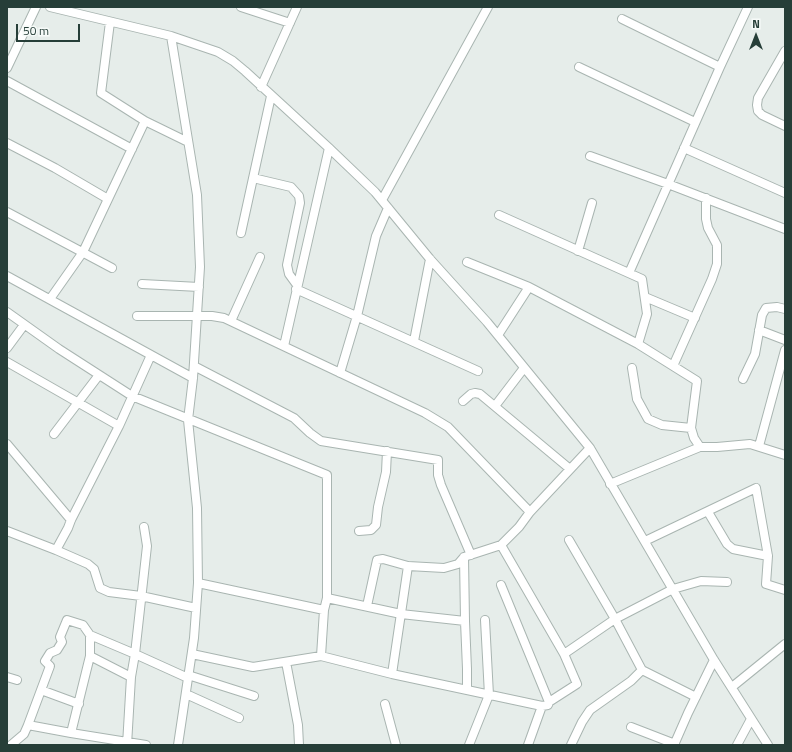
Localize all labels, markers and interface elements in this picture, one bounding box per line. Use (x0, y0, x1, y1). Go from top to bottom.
scale bar (18, 16, 82, 42)
north arrow (736, 16, 776, 56)
text: N (752, 16, 760, 32)
text: 50 m (23, 21, 49, 40)

